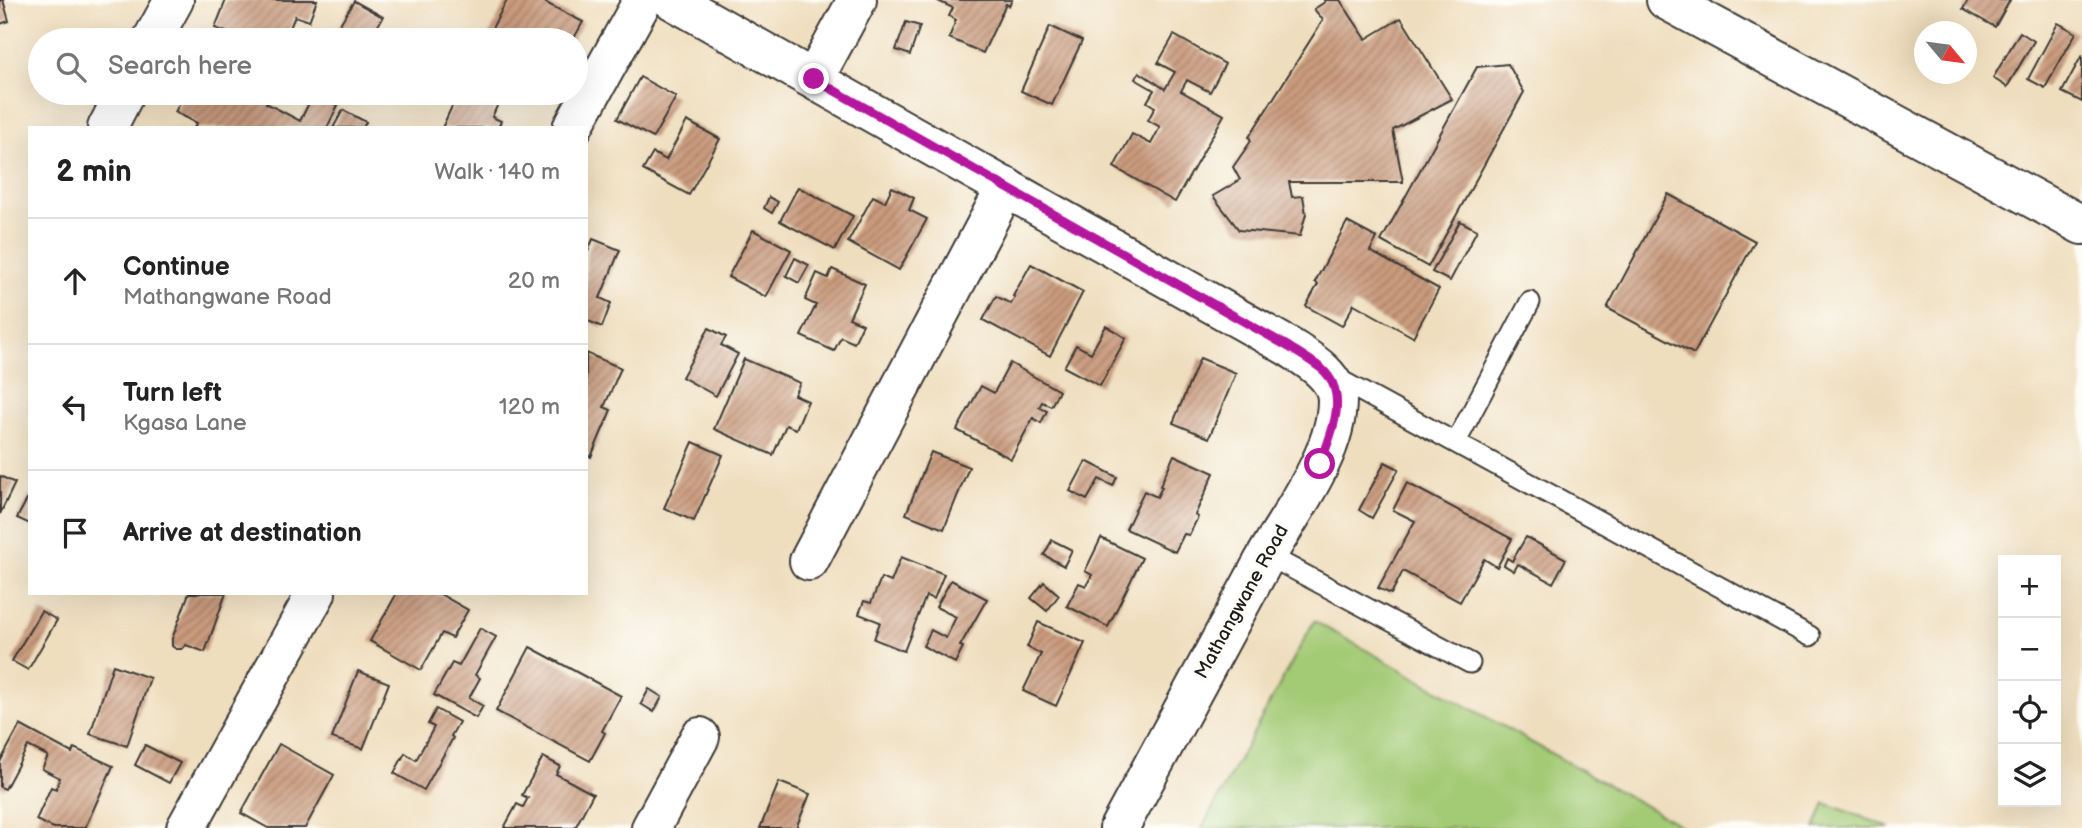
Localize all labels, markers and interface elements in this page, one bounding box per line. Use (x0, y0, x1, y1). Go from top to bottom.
north arrow (1914, 21, 1977, 84)
search box (28, 28, 588, 105)
icon: search (52, 48, 90, 86)
text: Search here (108, 51, 252, 82)
route end (798, 63, 829, 94)
text: 2 min (56, 154, 132, 190)
text: Walk · 140 m (434, 158, 560, 186)
text: Continue (123, 252, 230, 283)
icon: ahead (56, 262, 94, 300)
text: 20 m (508, 267, 560, 295)
text: Mathangwane Road (123, 283, 332, 311)
text: Turn left (123, 378, 222, 409)
icon: left (56, 388, 94, 426)
text: 120 m (499, 393, 560, 421)
text: Kgasa Lane (123, 409, 247, 437)
route start (1304, 448, 1335, 479)
icon: arrive (56, 514, 94, 552)
text: Arrive at destination (123, 518, 362, 549)
street label: Mathangwane Road (1190, 521, 1294, 683)
map controls (1998, 555, 2061, 807)
button: + (1998, 555, 2061, 618)
button: − (1998, 618, 2061, 681)
button: locate (1998, 681, 2061, 744)
button: layers (1998, 744, 2061, 807)

